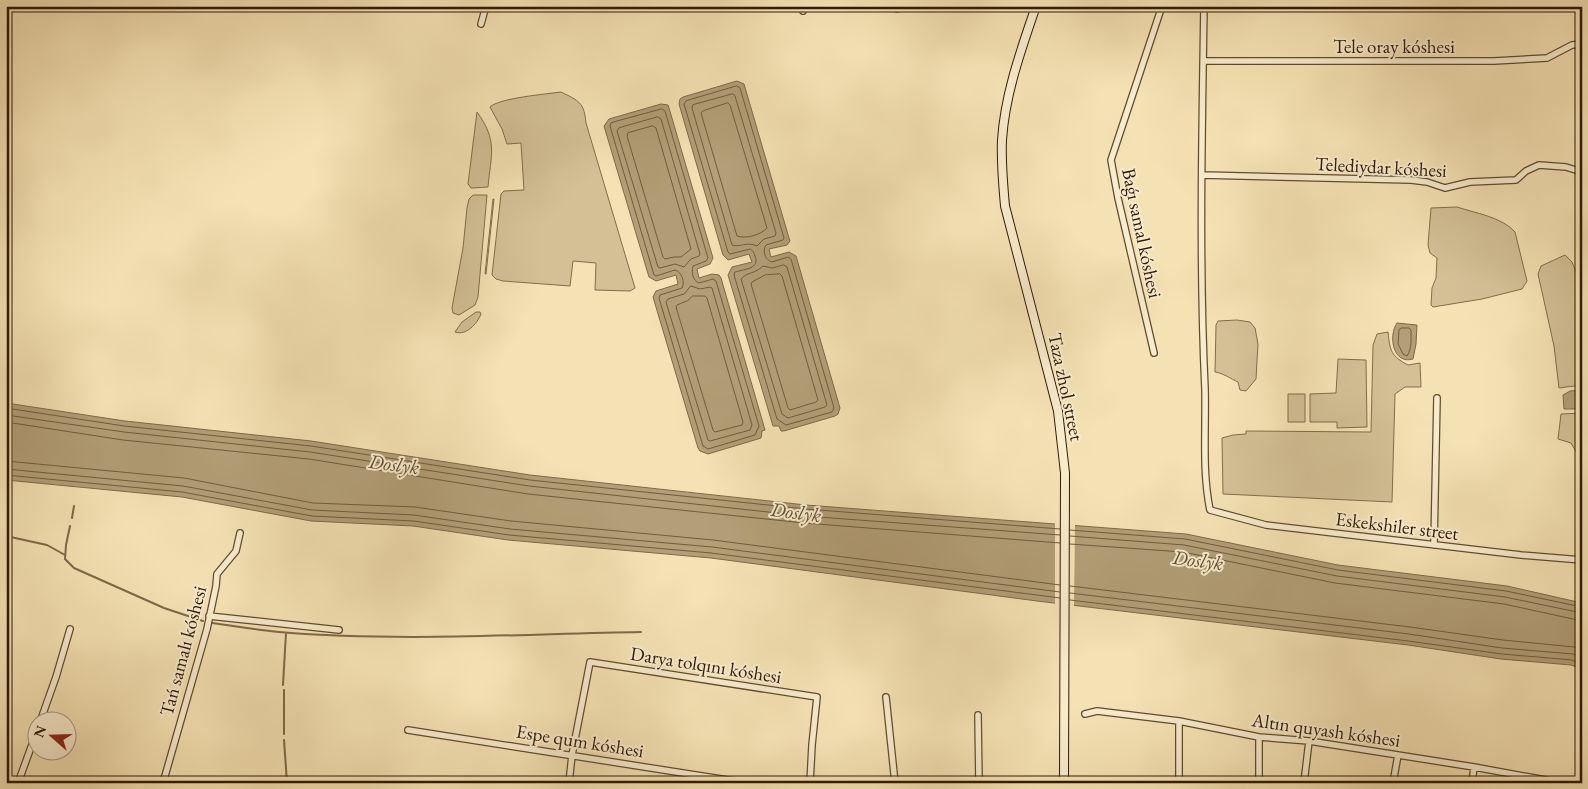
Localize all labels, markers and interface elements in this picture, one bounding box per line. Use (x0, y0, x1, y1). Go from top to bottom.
street label: Tele oray kóshesi (1333, 34, 1455, 59)
street label: Telediydar kóshesi (1315, 151, 1448, 183)
street label: Baǵı samal kóshesi (1116, 166, 1168, 301)
street label: Taza zhol street (1042, 331, 1090, 443)
water label: Doslyk (366, 448, 421, 480)
water label: Doslyk (768, 496, 823, 528)
street label: Eskekshiler street (1334, 506, 1460, 546)
water label: Doslyk (1170, 544, 1225, 576)
street label: Tań samalı kóshesi (154, 583, 212, 719)
street label: Darya tolqını kóshesi (629, 641, 784, 689)
street label: Altın quyash kóshesi (1249, 707, 1402, 753)
north arrow (28, 712, 78, 762)
street label: Espe qum kóshesi (514, 719, 646, 763)
text: N (29, 723, 50, 740)

